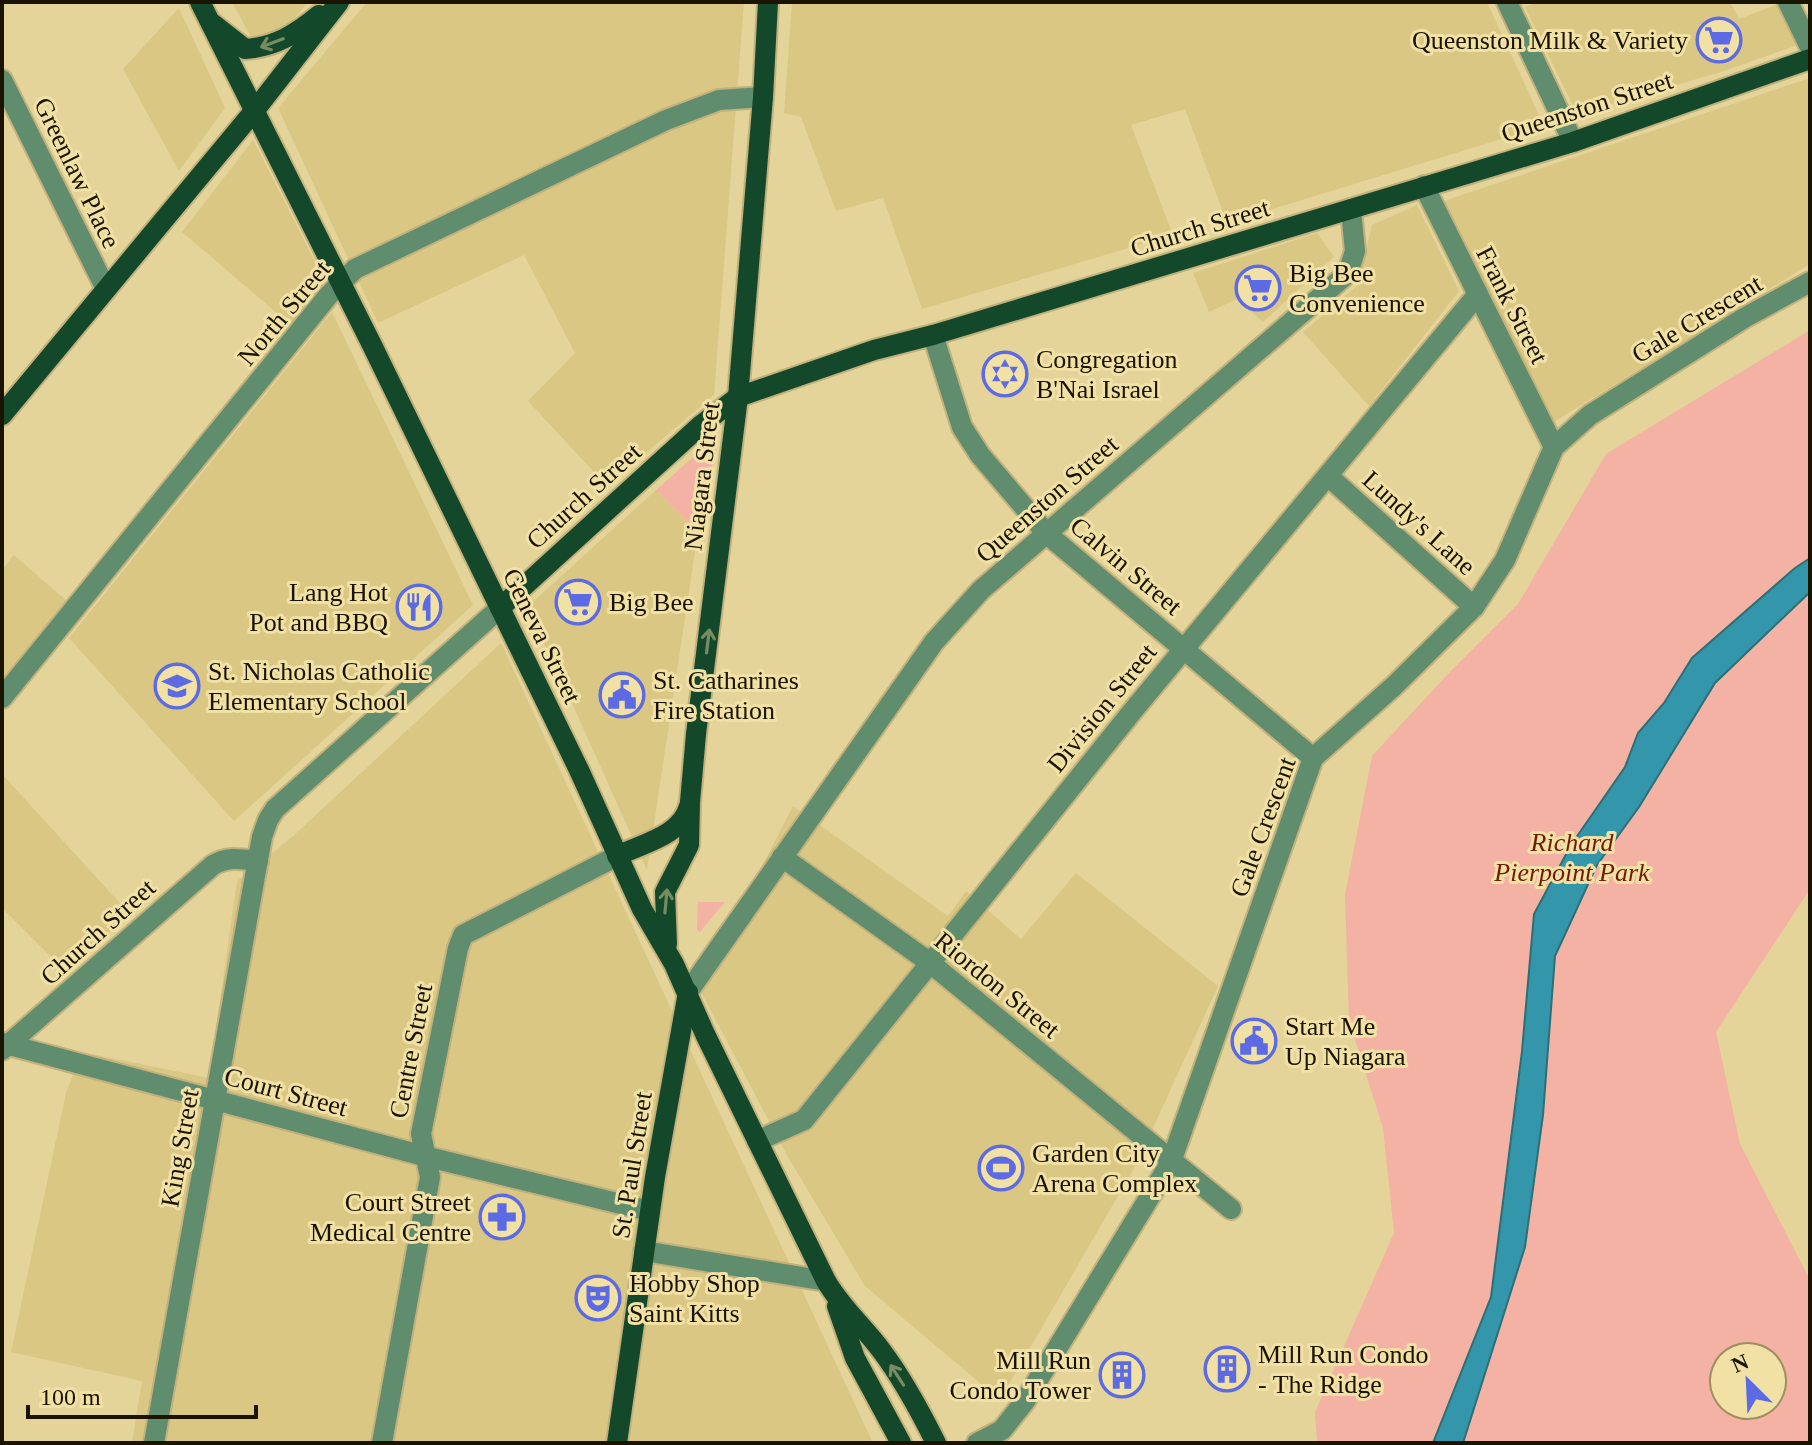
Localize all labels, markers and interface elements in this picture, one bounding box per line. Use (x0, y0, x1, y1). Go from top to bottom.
supermarket icon: Queenston Milk & Variety (1695, 16, 1743, 64)
place label: Queenston Milk & Variety (1412, 26, 1688, 55)
one-way arrow (260, 37, 285, 51)
street label: Queenston Street (1498, 65, 1677, 148)
street label: Greenlaw Place (28, 93, 126, 253)
street label: Church Street (1127, 193, 1274, 263)
street label: Frank Street (1470, 241, 1554, 369)
street label: North Street (232, 254, 337, 371)
place label: Big Bee Convenience (1289, 259, 1425, 318)
supermarket icon: Big Bee Convenience (1234, 264, 1282, 312)
street label: Gale Crescent (1627, 268, 1768, 369)
place label: Congregation B'Nai Israel (1036, 345, 1178, 404)
synagogue icon: Congregation B'Nai Israel (981, 350, 1029, 398)
street label: Niagara Street (679, 399, 726, 552)
street label: Queenston Street (970, 429, 1124, 568)
street label: Church Street (521, 437, 648, 555)
street label: Lundy's Lane (1357, 465, 1481, 581)
street label: Calvin Street (1064, 511, 1188, 621)
street label: Geneva Street (497, 564, 587, 709)
place label: Lang Hot Pot and BBQ (249, 578, 389, 637)
supermarket icon: Big Bee (554, 578, 602, 626)
restaurant icon: Lang Hot Pot and BBQ (395, 583, 443, 631)
place label: Big Bee (609, 588, 694, 617)
one-way arrow (700, 628, 715, 655)
street label: Division Street (1041, 637, 1163, 778)
place label: St. Nicholas Catholic Elementary School (208, 657, 430, 716)
school or university icon: St. Nicholas Catholic Elementary School (153, 662, 201, 710)
place label: St. Catharines Fire Station (653, 666, 799, 725)
public building icon: St. Catharines Fire Station (598, 671, 646, 719)
street label: Gale Crescent (1224, 752, 1302, 901)
park label: Richard Pierpoint Park (1493, 828, 1650, 887)
street label: Church Street (35, 873, 162, 991)
one-way arrow (659, 888, 674, 915)
street label: Riordon Street (929, 926, 1066, 1045)
street label: Centre Street (384, 981, 438, 1121)
place label: Start Me Up Niagara (1285, 1012, 1406, 1071)
public building icon: Start Me Up Niagara (1230, 1017, 1278, 1065)
street label: Court Street (221, 1062, 352, 1123)
street label: King Street (155, 1086, 205, 1209)
street label: St. Paul Street (606, 1089, 658, 1240)
place label: Garden City Arena Complex (1032, 1139, 1197, 1198)
sports icon: Garden City Arena Complex (977, 1144, 1025, 1192)
place label: Court Street Medical Centre (310, 1188, 472, 1247)
pharmacy icon: Court Street Medical Centre (478, 1193, 526, 1241)
place label: Hobby Shop Saint Kitts (629, 1269, 760, 1328)
theatre icon: Hobby Shop Saint Kitts (574, 1274, 622, 1322)
place label: Mill Run Condo - The Ridge (1258, 1340, 1428, 1399)
north arrow (1708, 1341, 1788, 1421)
building icon: Mill Run Condo - The Ridge (1203, 1345, 1251, 1393)
place label: Mill Run Condo Tower (950, 1346, 1091, 1405)
text: N (1728, 1348, 1753, 1378)
building icon: Mill Run Condo Tower (1098, 1351, 1146, 1399)
one-way arrow (889, 1365, 906, 1387)
scale bar (28, 1369, 256, 1419)
text: 100 m (40, 1384, 101, 1410)

